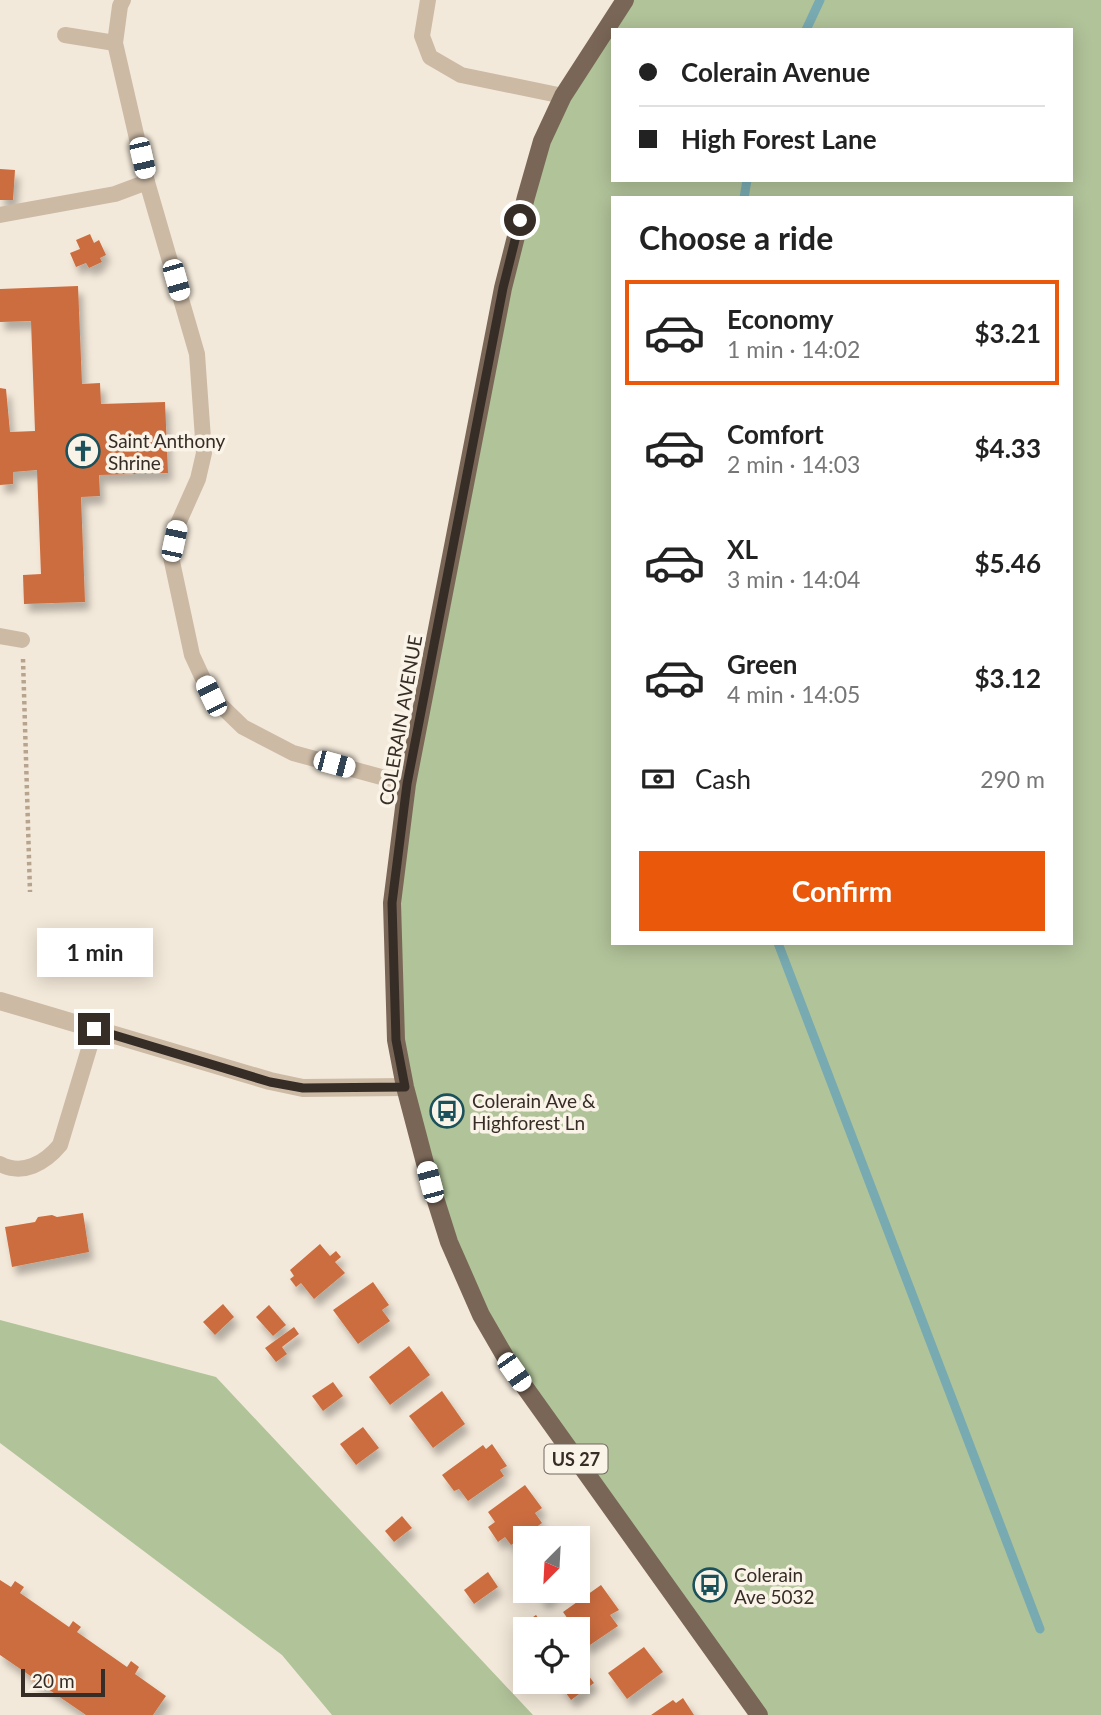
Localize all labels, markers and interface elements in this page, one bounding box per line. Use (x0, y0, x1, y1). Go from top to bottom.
text: Colerain Avenue (681, 56, 870, 88)
text: High Forest Lane (681, 123, 877, 155)
car (128, 135, 157, 181)
route start (504, 204, 536, 236)
text: Choose a ride (639, 218, 833, 257)
car (161, 257, 192, 303)
icon: car (643, 301, 706, 364)
text: Economy (727, 303, 833, 335)
text: $3.21 (975, 317, 1041, 349)
text: 1 min · 14:02 (727, 335, 860, 363)
icon: car (643, 416, 706, 479)
text: Comfort (727, 418, 824, 450)
place label: Saint Anthony Shrine (108, 429, 226, 474)
church icon: Saint Anthony Shrine (64, 432, 102, 470)
text: $4.33 (975, 432, 1041, 464)
text: 2 min · 14:03 (727, 450, 860, 478)
car (160, 518, 189, 564)
icon: car (643, 531, 706, 594)
text: XL (727, 533, 758, 565)
text: $5.46 (975, 547, 1041, 579)
text: 3 min · 14:04 (727, 565, 860, 593)
street label: COLERAIN AVENUE (374, 633, 426, 807)
icon: car (643, 646, 706, 709)
text: Green (727, 648, 797, 680)
text: $3.12 (975, 662, 1041, 694)
car (193, 673, 230, 719)
text: 4 min · 14:05 (727, 680, 860, 708)
car (311, 748, 358, 780)
icon: cash (639, 760, 677, 798)
text: Cash (695, 763, 751, 795)
text: 290 m (980, 765, 1045, 793)
button: Confirm (639, 851, 1045, 931)
callout: 1 min (36, 928, 152, 976)
text: 1 min (66, 938, 124, 966)
route end (78, 1013, 110, 1045)
place label: Colerain Ave & Highforest Ln (472, 1089, 596, 1134)
bus stop icon: Colerain Ave & Highforest Ln (428, 1092, 466, 1130)
car (415, 1159, 446, 1205)
car (494, 1349, 535, 1395)
road number: US 27 (544, 1444, 608, 1474)
north arrow (513, 1526, 590, 1603)
map controls (513, 1526, 590, 1694)
place label: Colerain Ave 5032 (734, 1563, 815, 1608)
bus stop icon: Colerain Ave 5032 (691, 1566, 729, 1604)
button: locate (513, 1617, 590, 1694)
scale bar (21, 1666, 105, 1698)
text: 20 m (32, 1669, 75, 1692)

